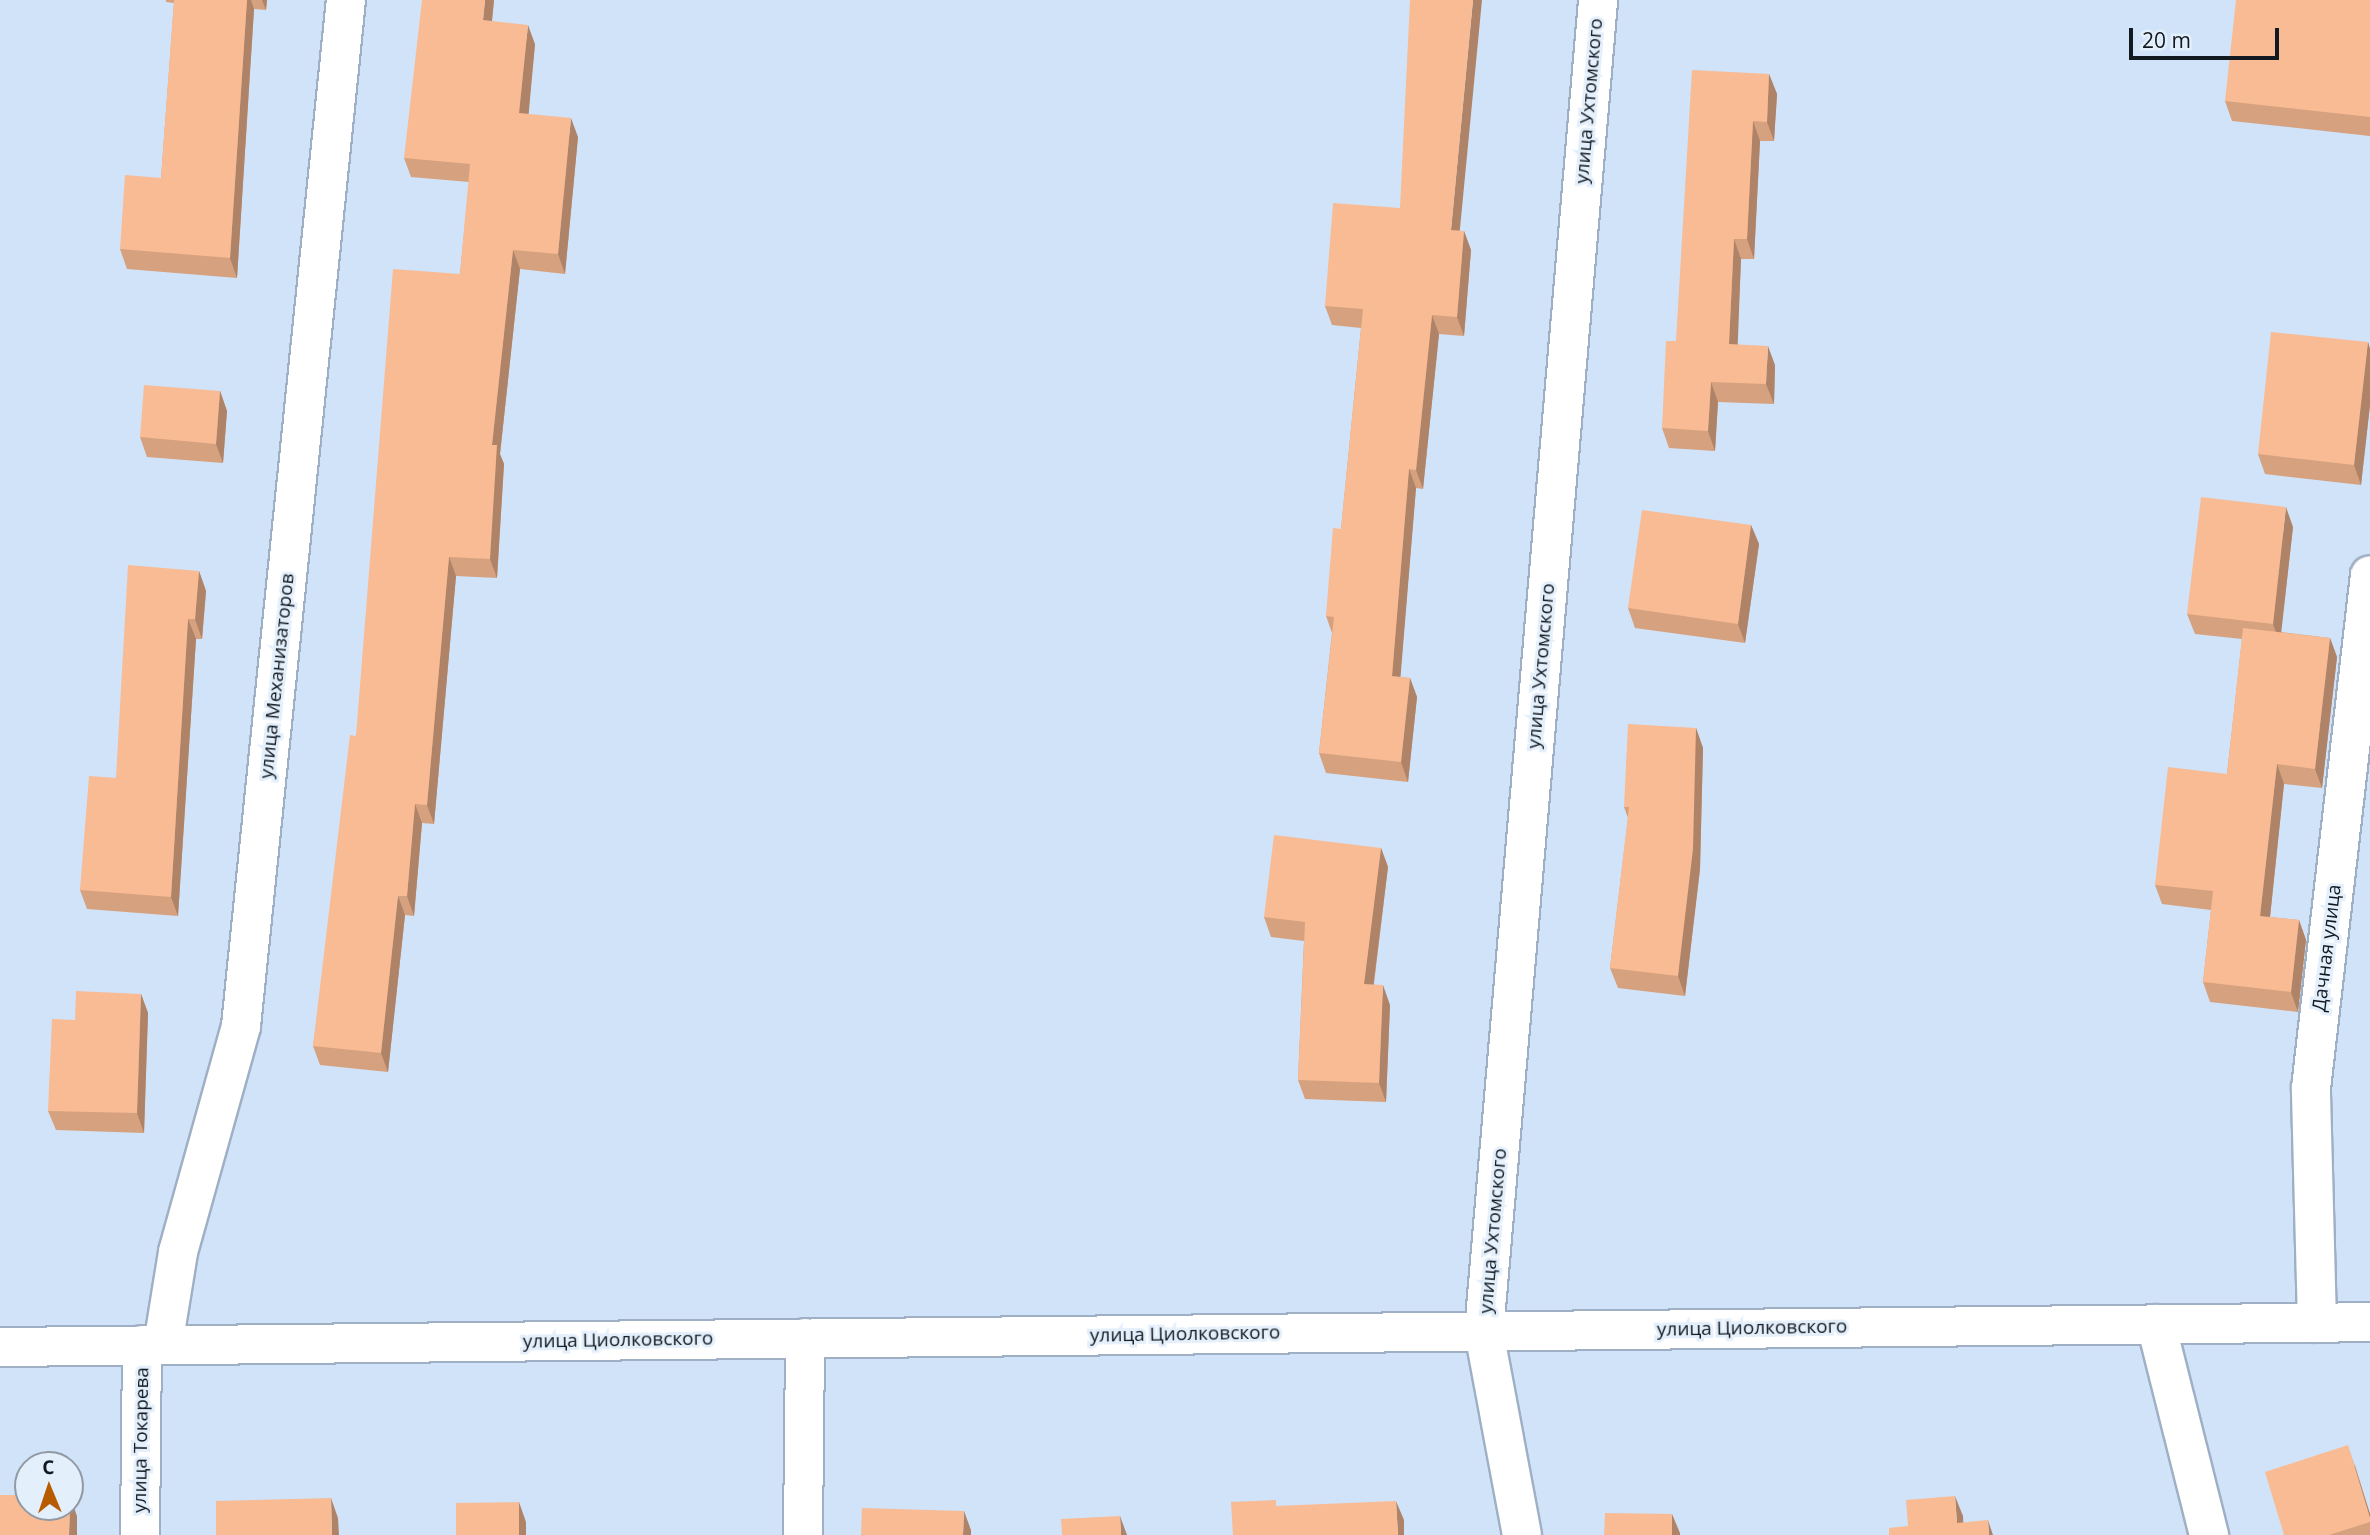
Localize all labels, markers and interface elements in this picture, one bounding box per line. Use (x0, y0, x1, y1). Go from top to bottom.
scale bar (2132, 14, 2282, 58)
street label: улица Ухтомского (1570, 17, 1608, 185)
text: 20 m (2142, 26, 2191, 54)
street label: улица Механизаторов (255, 572, 299, 780)
street label: улица Ухтомского (1522, 582, 1560, 750)
street label: Дачная улица (2308, 883, 2346, 1013)
street label: улица Ухтомского (1474, 1147, 1512, 1315)
street label: улица Циолковского (1657, 1315, 1847, 1341)
street label: улица Циолковского (1090, 1321, 1280, 1347)
street label: улица Циолковского (523, 1327, 713, 1353)
street label: улица Токарева (128, 1367, 154, 1513)
north arrow (14, 1451, 84, 1521)
text: С (42, 1454, 55, 1480)

